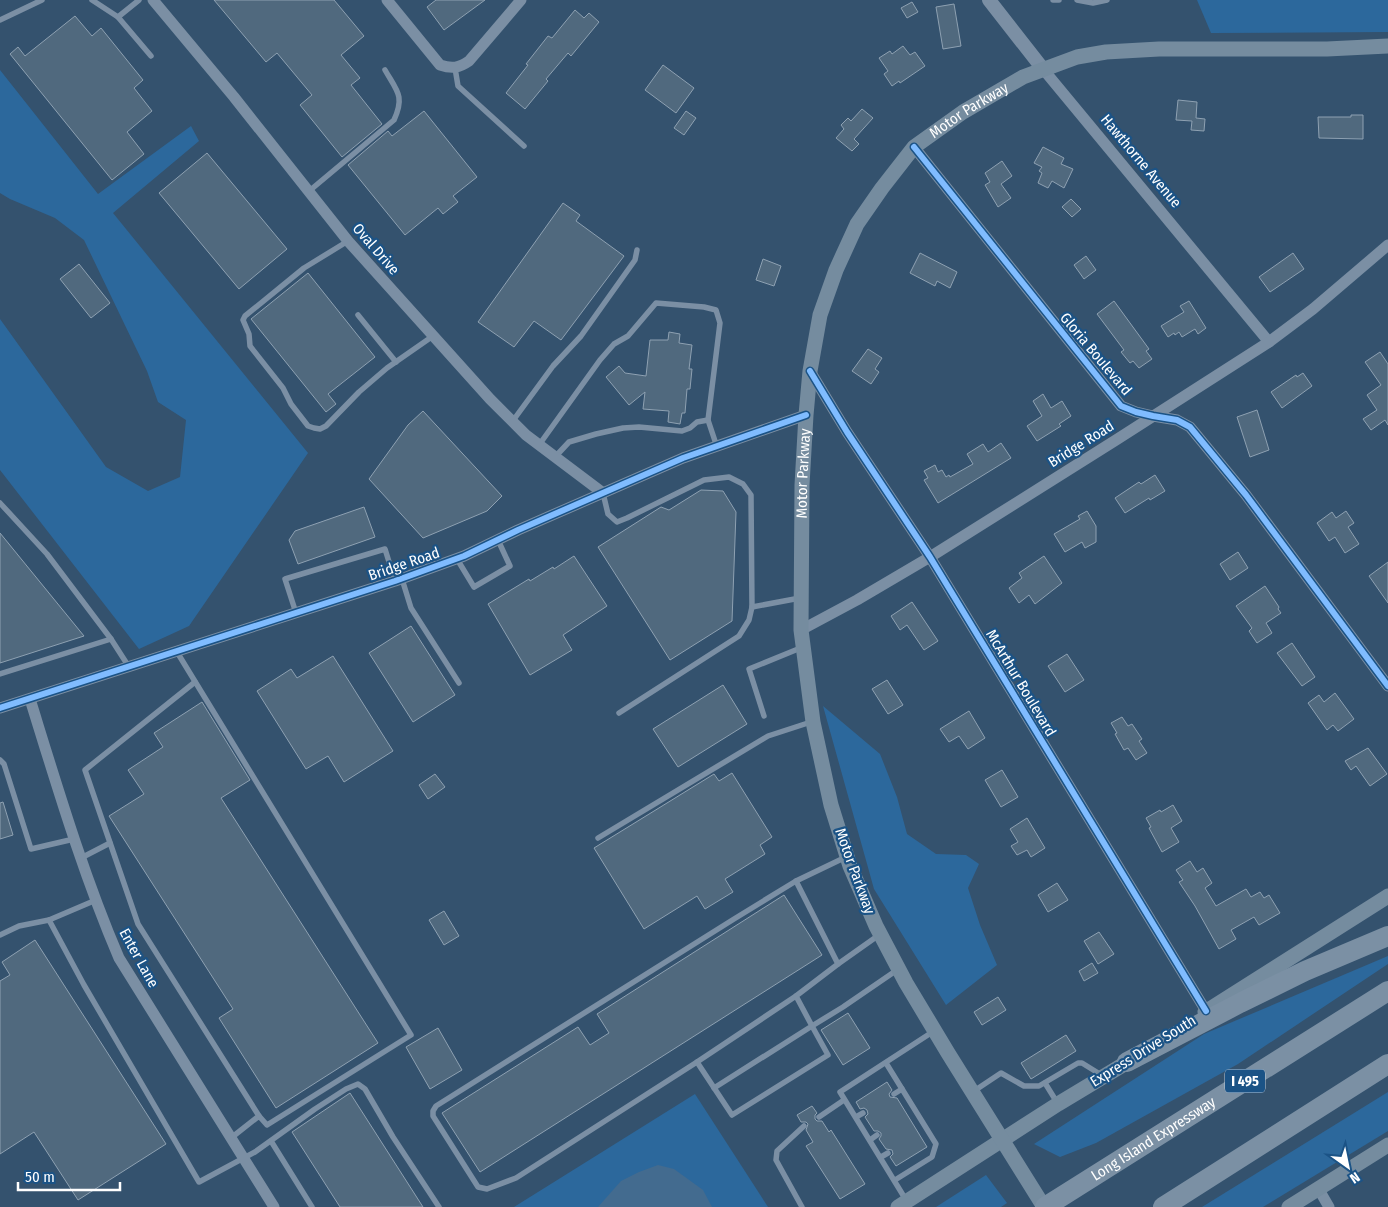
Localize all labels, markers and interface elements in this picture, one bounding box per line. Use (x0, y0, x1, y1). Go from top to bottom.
street label: Motor Parkway (926, 78, 1012, 142)
street label: Hawthorne Avenue (1097, 111, 1185, 211)
street label: Oval Drive (349, 220, 403, 278)
street label: Gloria Boulevard (1056, 309, 1136, 399)
street label: Bridge Road (1045, 417, 1117, 471)
street label: Motor Parkway (793, 428, 814, 519)
street label: Bridge Road (366, 543, 442, 585)
street label: McArthur Boulevard (982, 626, 1060, 740)
street label: Motor Parkway (831, 826, 879, 917)
street label: Enter Lane (115, 925, 163, 991)
street label: Express Drive South (1087, 1011, 1199, 1091)
road number: I 495 (1225, 1070, 1265, 1092)
street label: Long Island Expressway (1088, 1093, 1219, 1185)
north arrow (1323, 1142, 1373, 1192)
scale bar (18, 1160, 120, 1192)
text: 50 m (25, 1168, 55, 1186)
text: N (1347, 1168, 1363, 1187)

